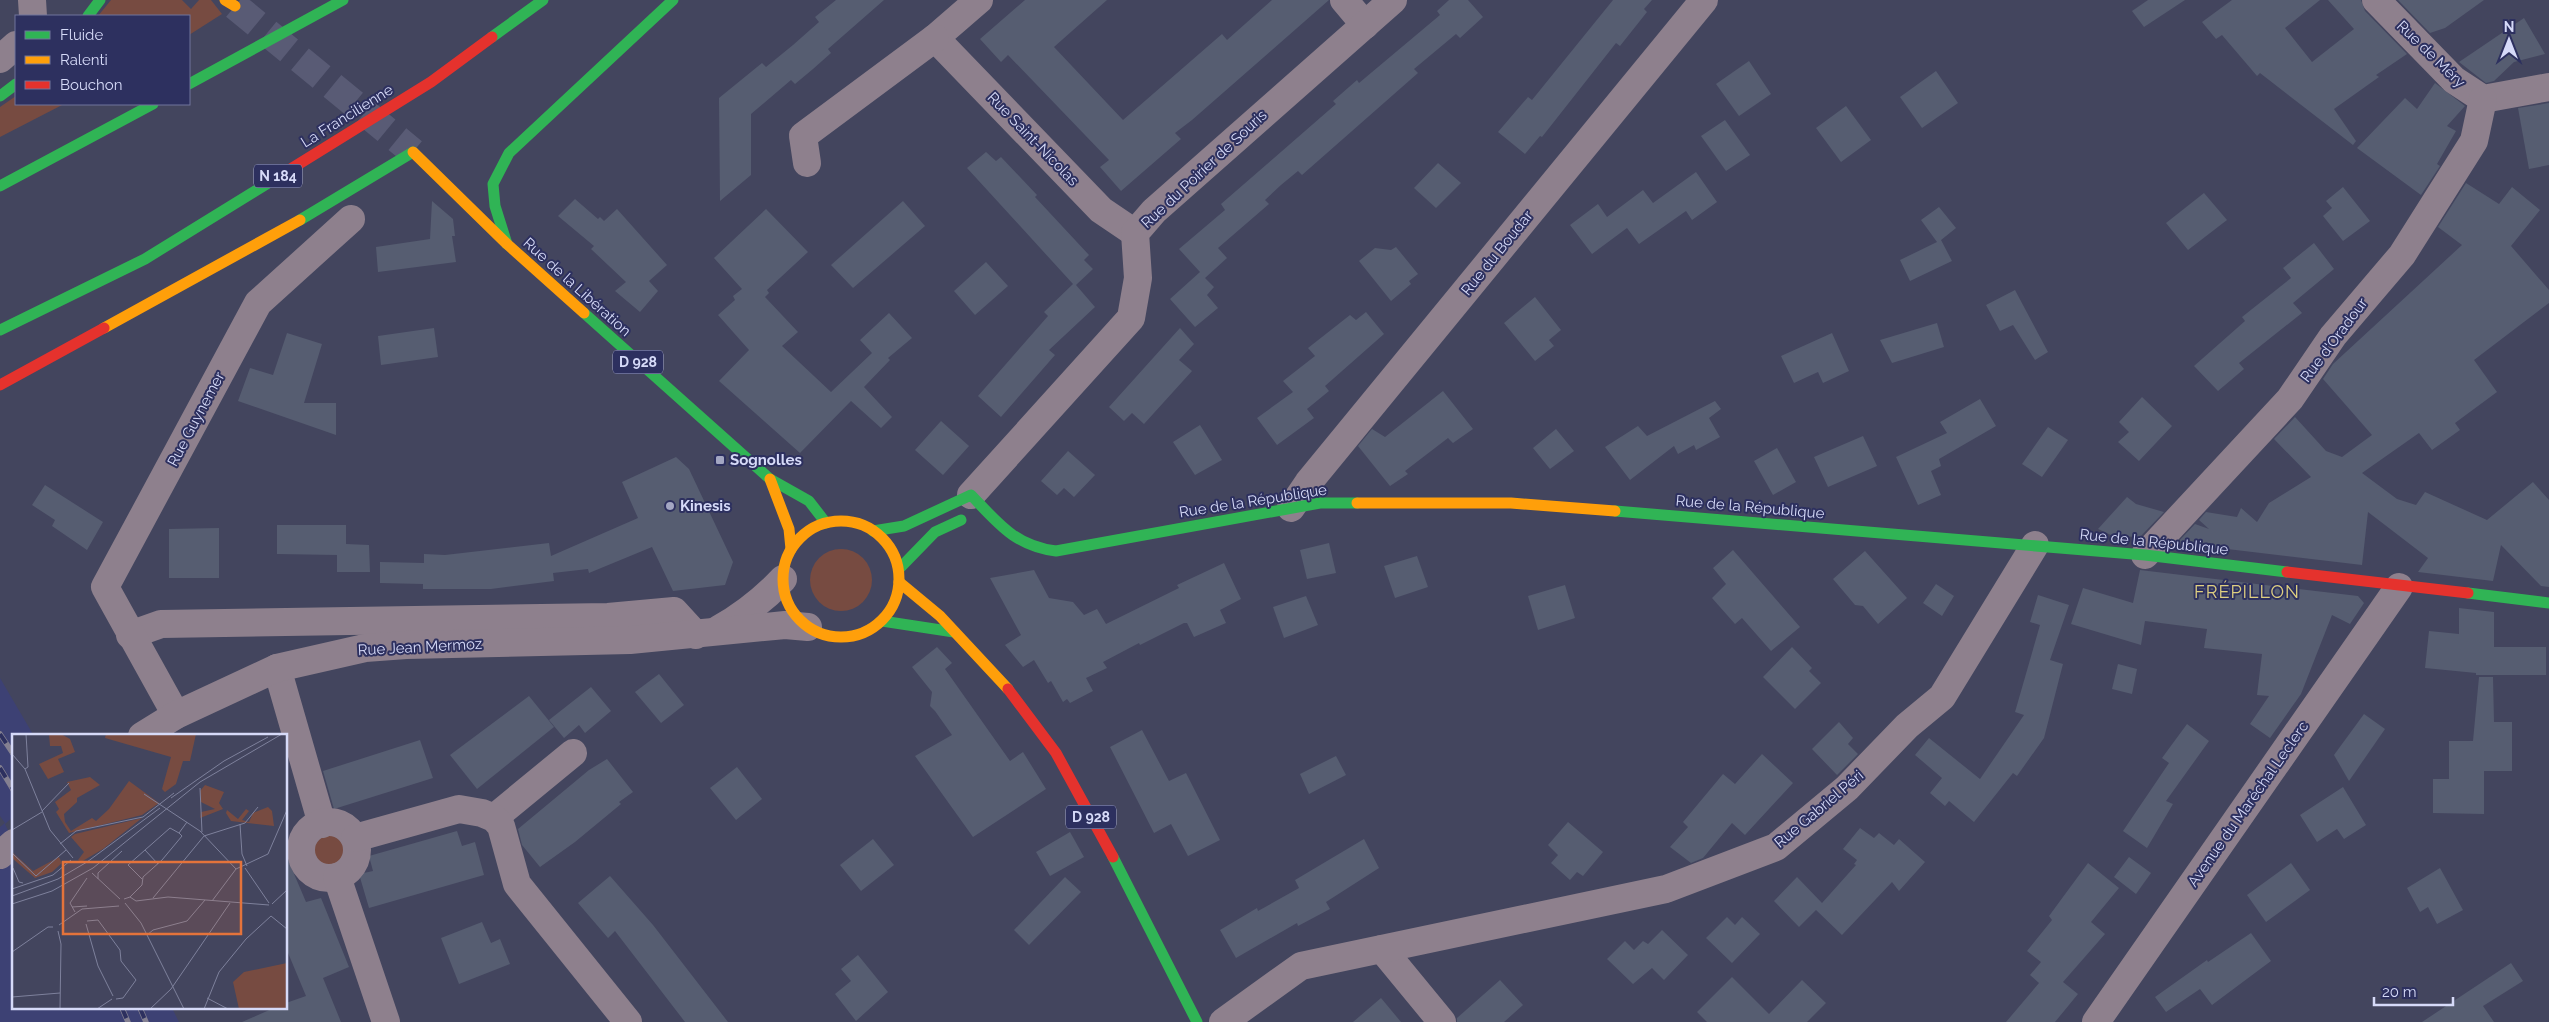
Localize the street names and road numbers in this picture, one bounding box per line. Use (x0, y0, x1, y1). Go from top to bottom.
street label: Rue de Méry (2393, 17, 2469, 91)
street label: La Francilienne (298, 80, 397, 151)
street label: Rue Saint-Nicolas (984, 88, 1082, 190)
street label: Rue du Poirier de Souris (1137, 106, 1271, 232)
road number: N 184 (254, 165, 302, 188)
street label: Rue du Boudar (1457, 206, 1537, 299)
street label: Rue de la Libération (519, 234, 635, 340)
street label: Rue d'Oradour (2297, 294, 2372, 386)
road number: D 928 (613, 351, 663, 374)
street label: Rue Guynemer (164, 368, 229, 469)
street label: Rue de la République (1178, 480, 1328, 522)
street label: Rue de la République (1675, 492, 1825, 522)
street label: Rue de la République (2079, 525, 2229, 559)
street label: Rue Jean Mermoz (357, 635, 483, 659)
street label: Avenue du Maréchal Leclerc (2184, 718, 2312, 890)
street label: Rue Gabriel Péri (1771, 767, 1867, 851)
road number: D 928 (1066, 806, 1116, 829)

